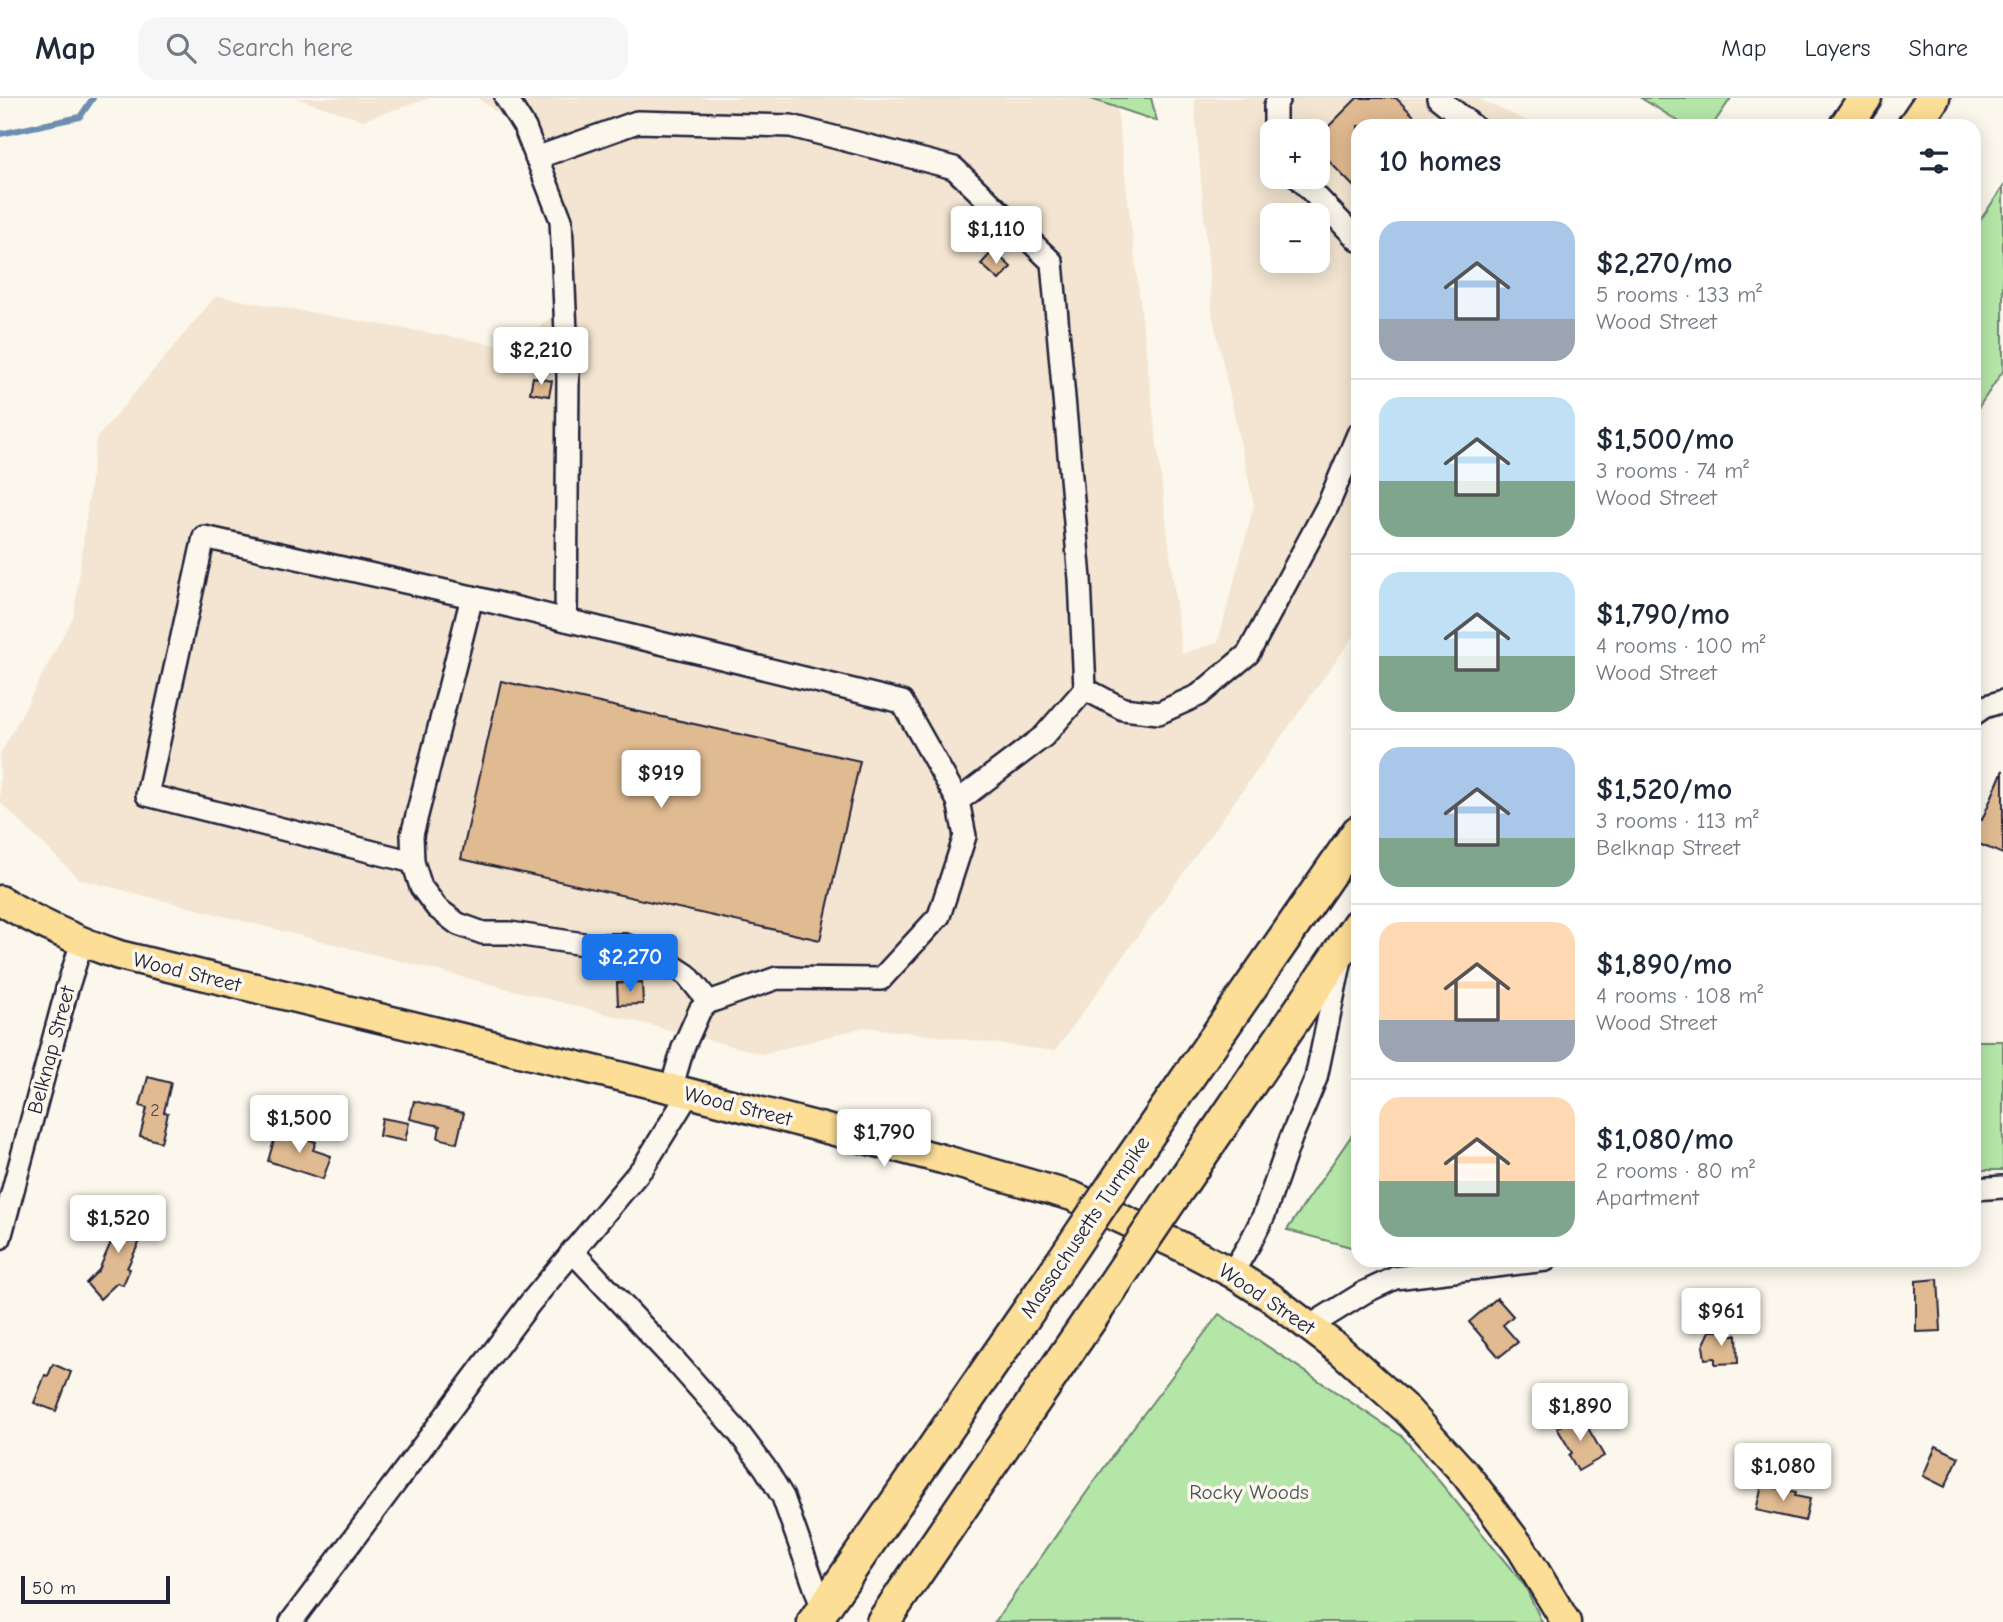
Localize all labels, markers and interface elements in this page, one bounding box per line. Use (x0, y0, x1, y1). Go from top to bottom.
search box (138, 17, 628, 80)
text: Map (35, 29, 96, 67)
icon: search (162, 29, 200, 67)
text: Search here (218, 33, 353, 63)
text: Map (1721, 34, 1767, 62)
text: Layers (1805, 34, 1870, 62)
text: Share (1908, 34, 1968, 62)
map controls (1260, 119, 1330, 273)
button: + (1260, 119, 1330, 189)
icon: filters (1915, 142, 1953, 180)
text: 10 homes (1379, 144, 1501, 179)
button: − (1260, 203, 1330, 273)
pin: $1,110 (939, 206, 1053, 266)
text: $1,110 (967, 215, 1025, 242)
text: $2,270/mo (1596, 246, 1733, 281)
icon: home (1435, 249, 1519, 333)
text: 5 rooms · 133 m² (1596, 281, 1762, 308)
text: Wood Street (1596, 308, 1717, 335)
pin: $2,210 (484, 328, 598, 387)
text: $2,210 (509, 336, 573, 363)
text: $1,500/mo (1596, 422, 1734, 457)
icon: home (1435, 425, 1519, 509)
text: 3 rooms · 74 m² (1596, 457, 1749, 484)
text: Wood Street (1596, 484, 1717, 511)
text: $1,790/mo (1596, 597, 1730, 632)
icon: home (1435, 600, 1519, 684)
text: 4 rooms · 100 m² (1596, 632, 1765, 659)
text: Wood Street (1596, 659, 1717, 686)
pin: $919 (620, 750, 702, 810)
text: $919 (638, 759, 684, 786)
text: $1,520/mo (1596, 772, 1732, 807)
icon: home (1435, 775, 1519, 859)
text: 3 rooms · 113 m² (1596, 807, 1759, 834)
text: Belknap Street (1596, 834, 1740, 861)
pin: $2,270 (573, 934, 687, 994)
text: $2,270 (598, 943, 662, 970)
street label: Wood Street (131, 947, 244, 997)
text: $1,890/mo (1596, 947, 1732, 982)
icon: home (1435, 950, 1519, 1034)
street label: Belknap Street (22, 982, 80, 1117)
text: 4 rooms · 108 m² (1596, 982, 1763, 1009)
text: Wood Street (1596, 1009, 1717, 1036)
street label: Wood Street (682, 1081, 795, 1131)
pin: $1,500 (242, 1096, 356, 1155)
house number: 2 (150, 1100, 160, 1121)
text: $1,500 (266, 1104, 332, 1131)
pin: $1,790 (827, 1110, 941, 1169)
text: $1,790 (853, 1118, 915, 1145)
text: $1,080/mo (1596, 1122, 1734, 1157)
icon: home (1435, 1125, 1519, 1209)
street label: Massachusetts Turnpike (1015, 1132, 1155, 1322)
text: 2 rooms · 80 m² (1596, 1157, 1755, 1184)
text: Apartment (1596, 1184, 1699, 1211)
pin: $1,520 (61, 1196, 175, 1255)
text: $1,520 (86, 1204, 150, 1231)
street label: Wood Street (1215, 1258, 1320, 1340)
pin: $961 (1680, 1288, 1762, 1348)
text: $961 (1698, 1297, 1744, 1324)
pin: $1,890 (1523, 1384, 1637, 1443)
text: $1,890 (1548, 1392, 1612, 1419)
pin: $1,080 (1726, 1444, 1840, 1503)
text: $1,080 (1750, 1452, 1816, 1479)
park label: Rocky Woods (1189, 1480, 1309, 1504)
scale bar (21, 1573, 170, 1605)
text: 50 m (32, 1577, 76, 1599)

